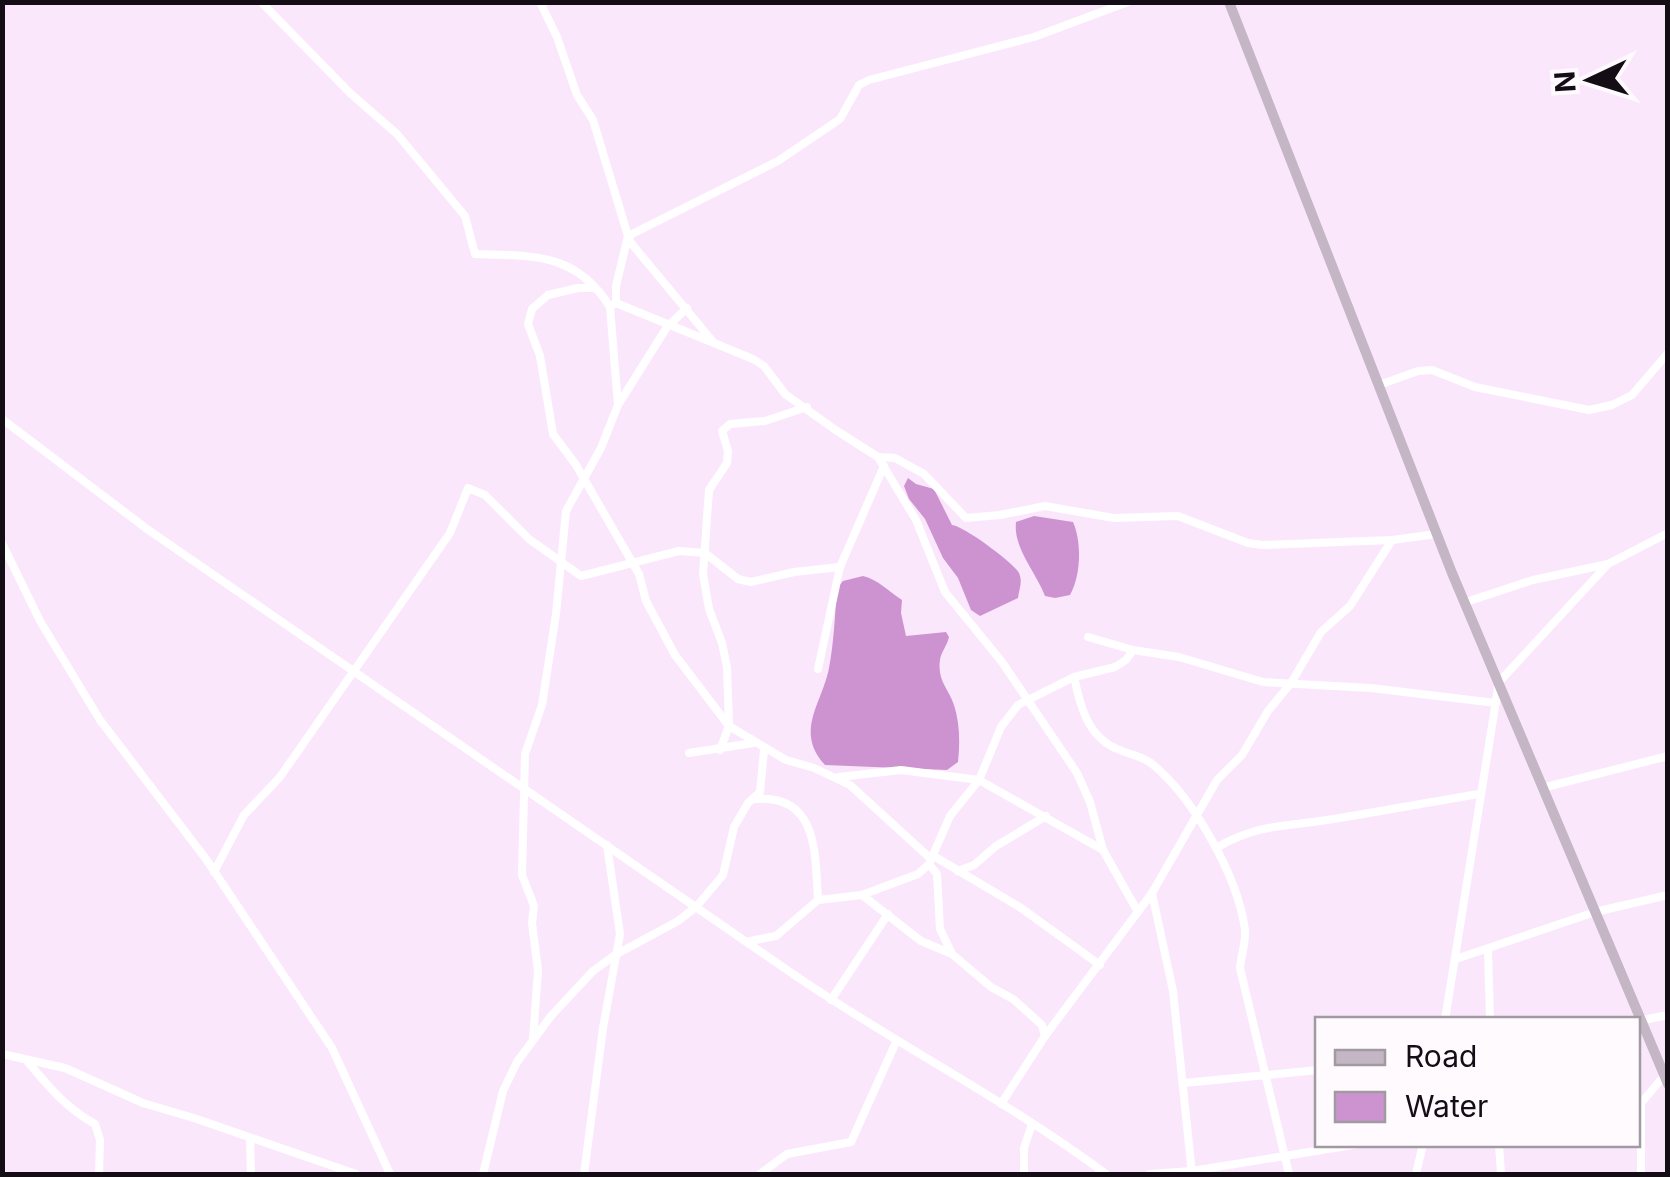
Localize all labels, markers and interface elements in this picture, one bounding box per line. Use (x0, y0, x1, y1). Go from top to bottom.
north arrow (1540, 30, 1640, 130)
text: N (1547, 70, 1583, 94)
legend (1315, 1017, 1640, 1147)
text: Road (1405, 1038, 1477, 1074)
text: Water (1405, 1088, 1488, 1124)

